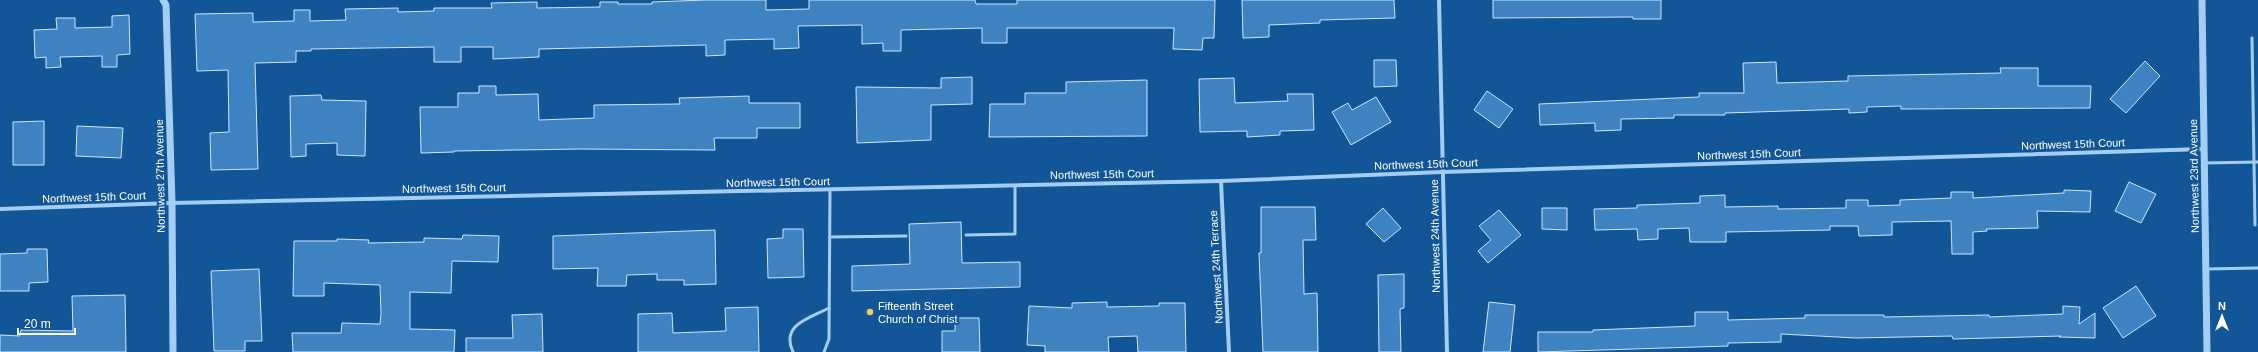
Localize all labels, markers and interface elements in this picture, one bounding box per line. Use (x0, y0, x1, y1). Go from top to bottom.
street label: Northwest 27th Avenue (153, 119, 167, 233)
street label: Northwest 23rd Avenue (2187, 119, 2201, 233)
street label: Northwest 15th Court (2021, 136, 2125, 152)
street label: Northwest 15th Court (1697, 146, 1801, 162)
street label: Northwest 15th Court (1374, 156, 1478, 172)
street label: Northwest 15th Court (1050, 167, 1154, 181)
street label: Northwest 15th Court (726, 175, 830, 189)
street label: Northwest 24th Avenue (1428, 179, 1442, 293)
street label: Northwest 15th Court (402, 181, 506, 195)
street label: Northwest 15th Court (42, 189, 146, 205)
street label: Northwest 24th Terrace (1207, 210, 1225, 324)
north arrow (2202, 296, 2242, 336)
place label: Fifteenth Street Church of Christ (878, 300, 957, 325)
text: N (2218, 300, 2226, 312)
marker: Fifteenth Street Church of Christ (865, 307, 875, 317)
scale bar (18, 310, 75, 336)
text: 20 m (24, 317, 51, 331)

